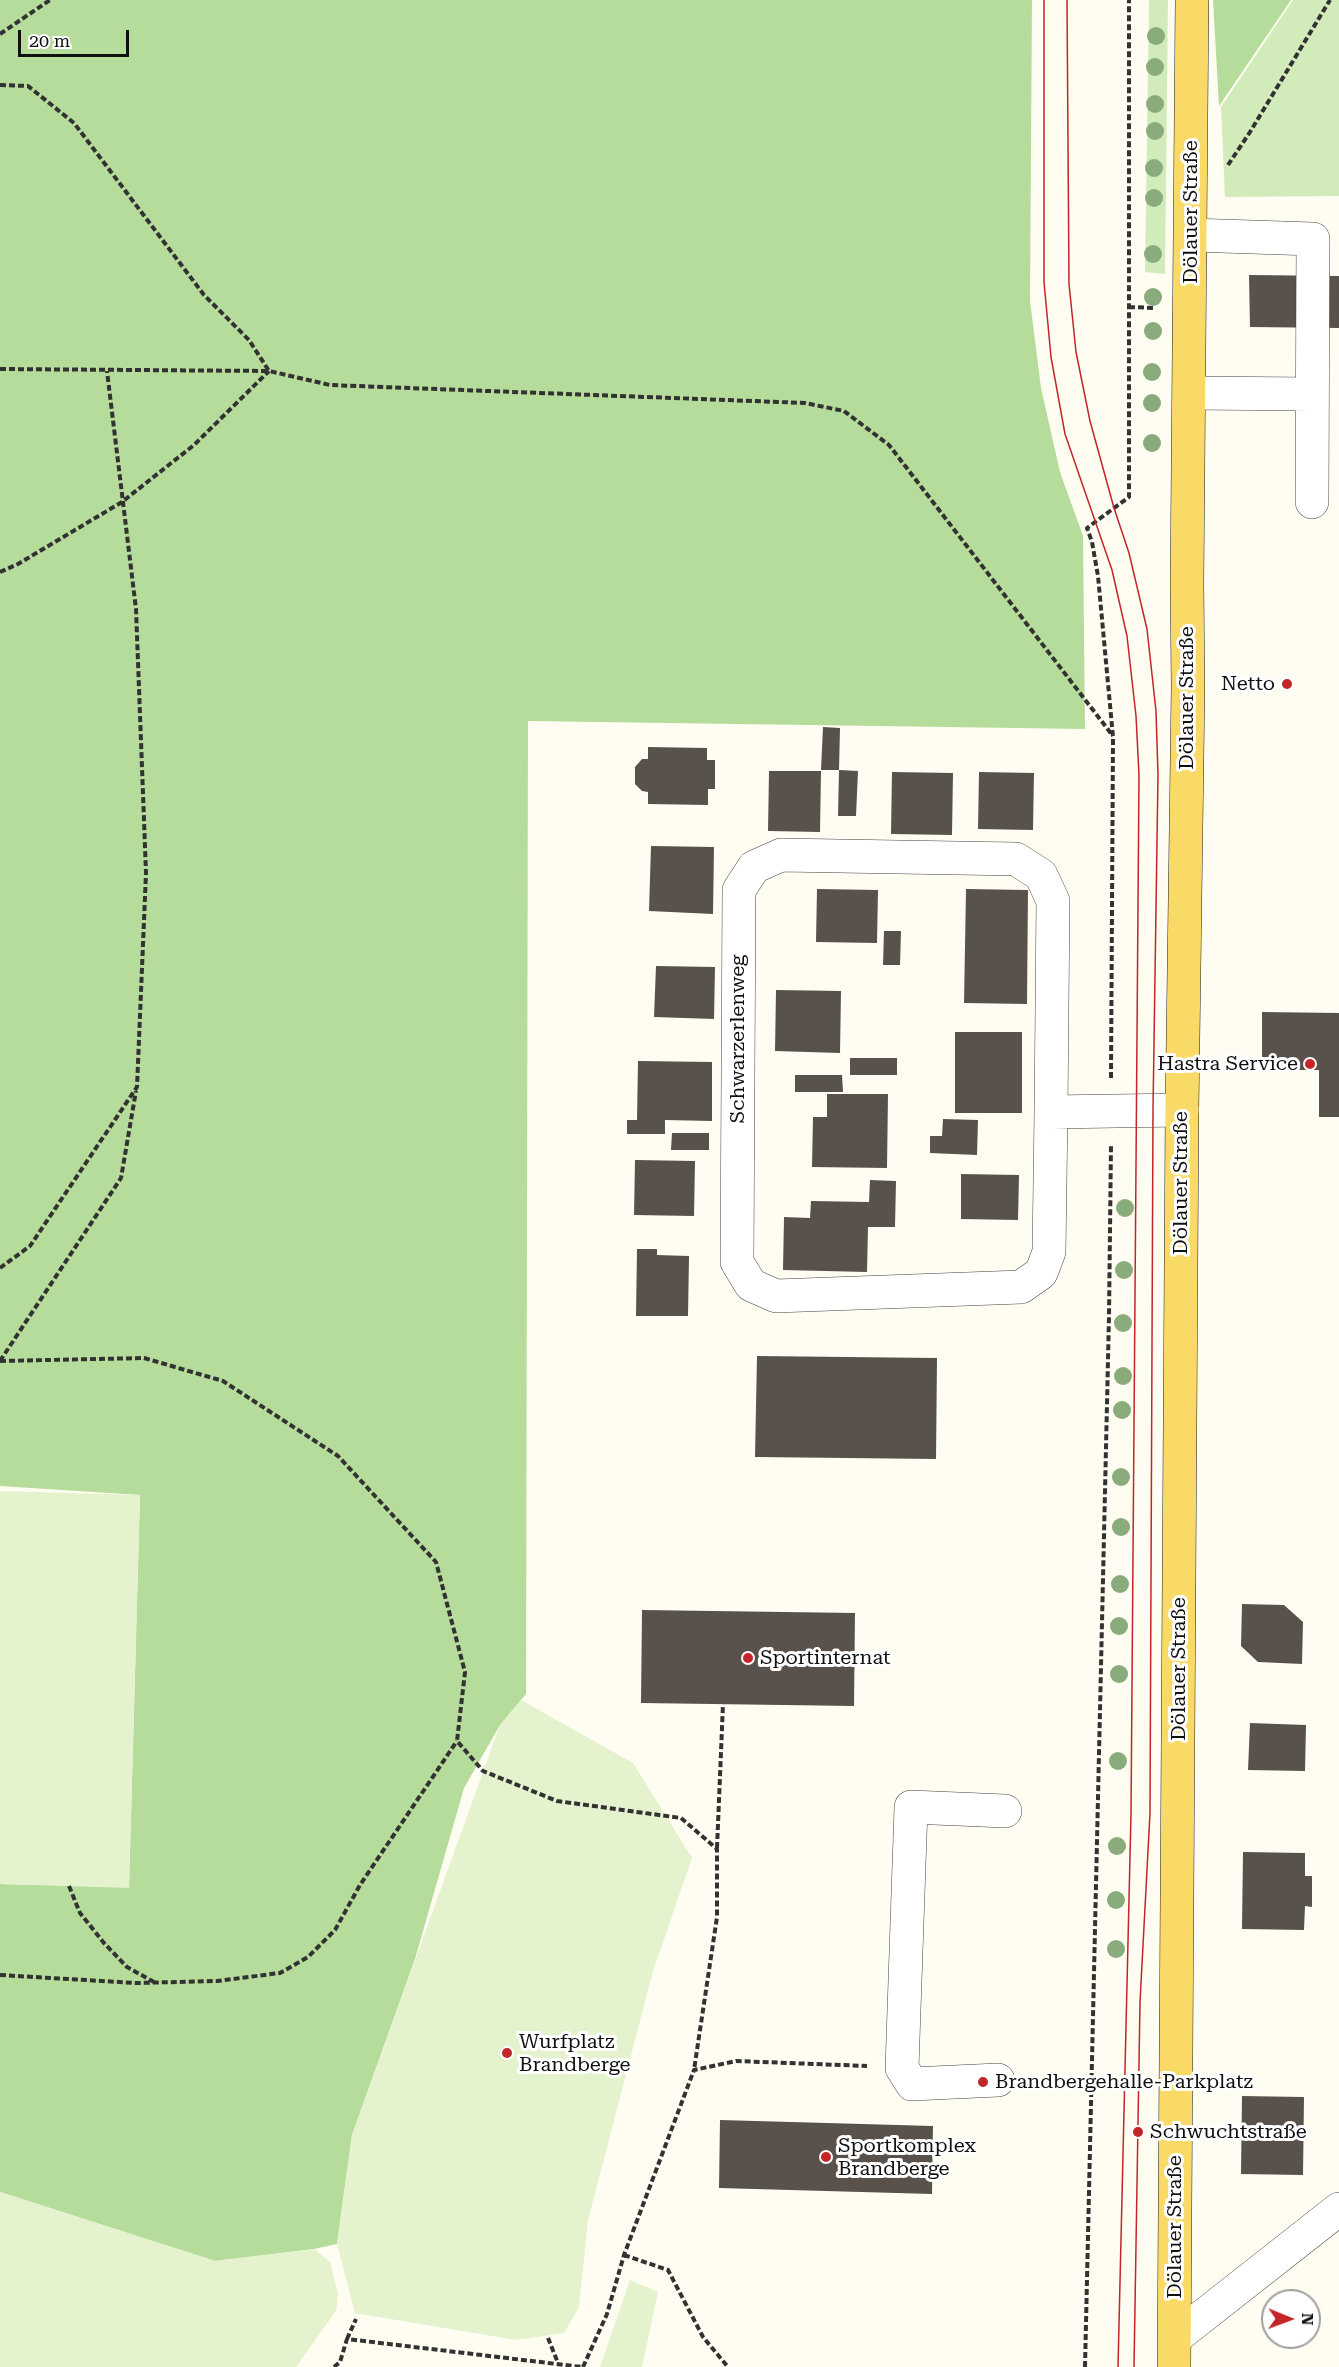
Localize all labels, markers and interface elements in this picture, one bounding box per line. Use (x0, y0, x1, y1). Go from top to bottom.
scale bar (21, 18, 132, 56)
text: 20 m (29, 30, 70, 51)
street label: Dölauer Straße (1179, 140, 1203, 284)
street label: Dölauer Straße (1175, 626, 1199, 770)
place label: Netto (1221, 672, 1275, 696)
marker: Netto (1280, 677, 1294, 691)
street label: Schwarzerlenweg (726, 955, 750, 1123)
place label: Hastra Service (1157, 1052, 1298, 1076)
marker: Hastra Service (1303, 1057, 1317, 1071)
street label: Dölauer Straße (1169, 1111, 1193, 1255)
street label: Dölauer Straße (1167, 1597, 1191, 1741)
place label: Sportinternat (760, 1646, 891, 1670)
marker: Sportinternat (741, 1651, 755, 1665)
place label: Wurfplatz Brandberge (519, 2030, 631, 2077)
marker: Wurfplatz Brandberge (500, 2046, 514, 2060)
place label: Brandbergehalle-Parkplatz (995, 2070, 1253, 2094)
marker: Brandbergehalle-Parkplatz (976, 2075, 990, 2089)
place label: Schwuchtstraße (1150, 2120, 1307, 2144)
marker: Schwuchtstraße (1131, 2125, 1145, 2139)
place label: Sportkomplex Brandberge (838, 2134, 976, 2181)
marker: Sportkomplex Brandberge (819, 2150, 833, 2164)
street label: Dölauer Straße (1163, 2155, 1187, 2299)
north arrow (1261, 2289, 1321, 2349)
text: N (1298, 2313, 1317, 2326)

